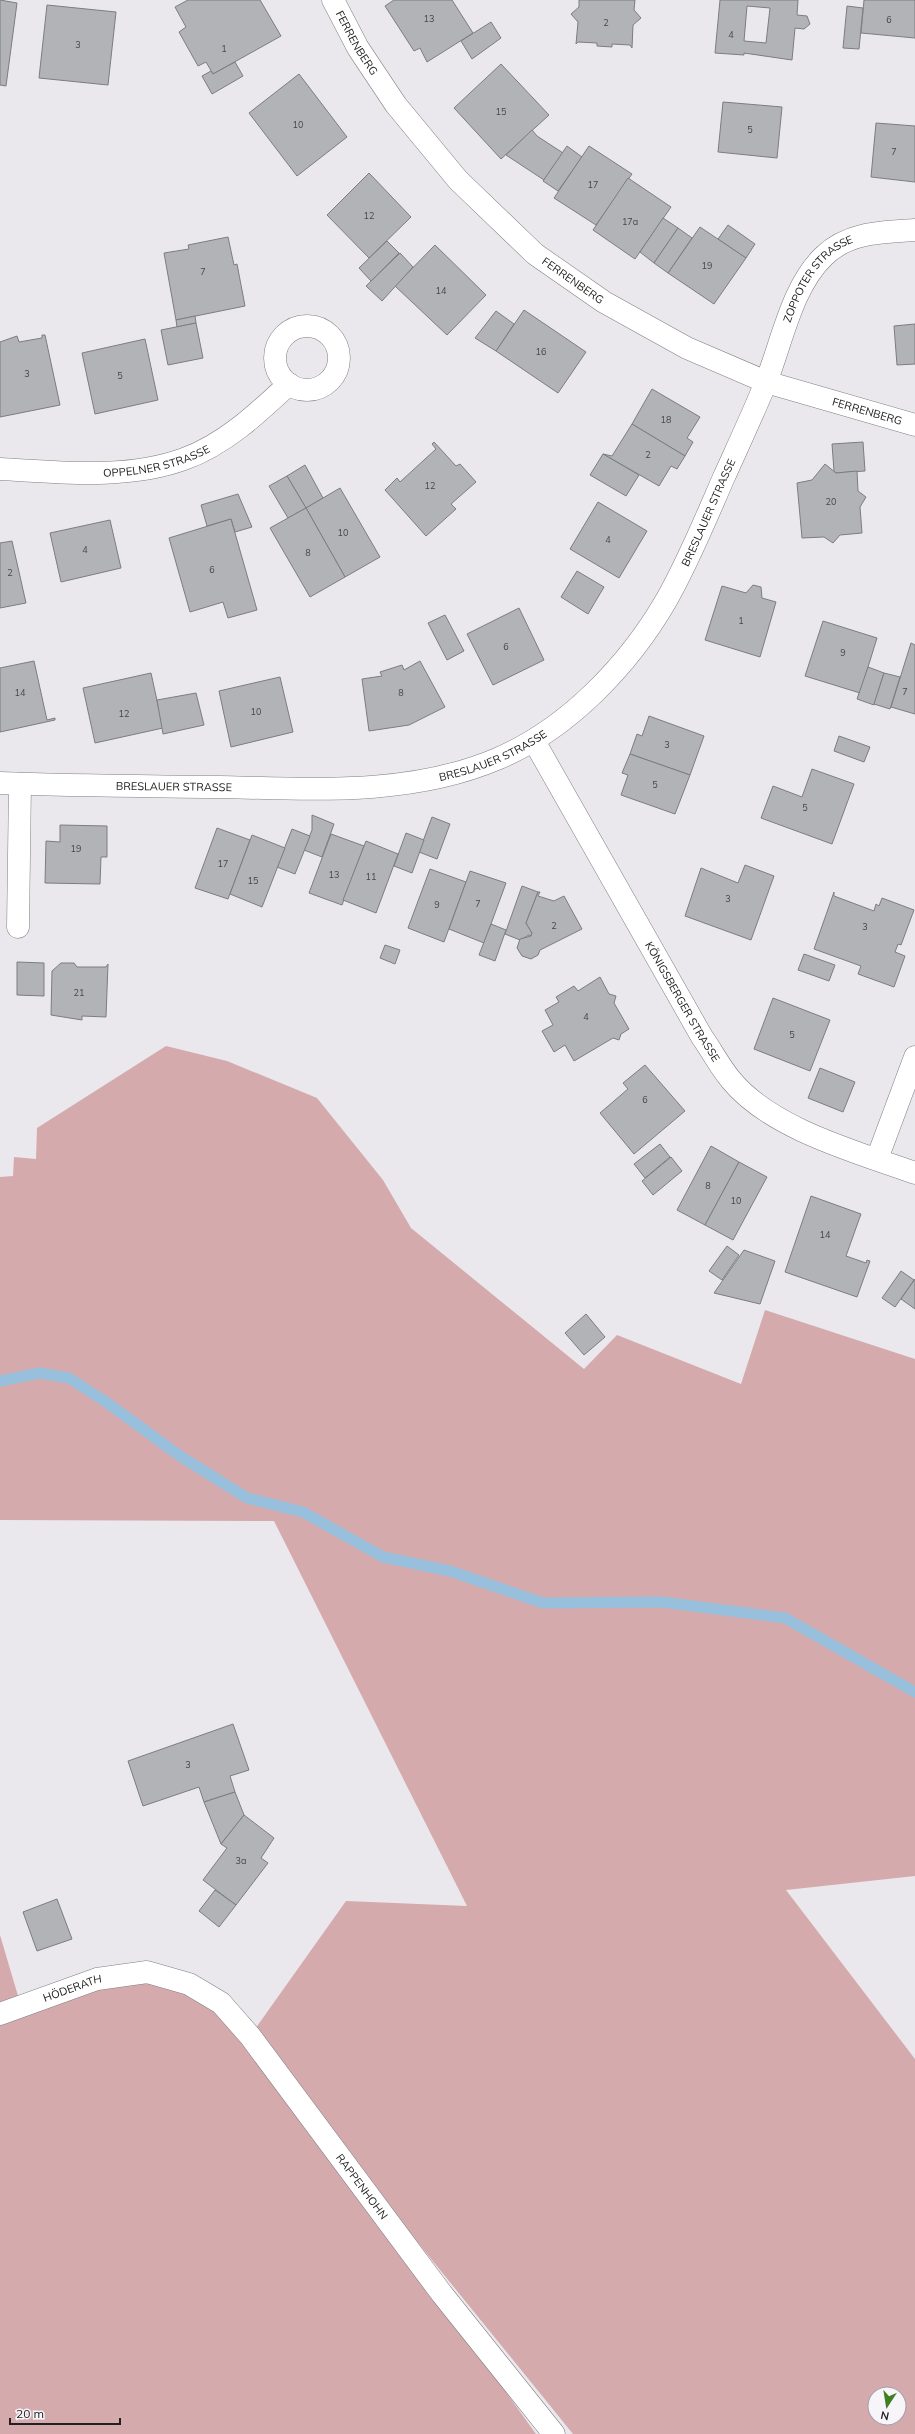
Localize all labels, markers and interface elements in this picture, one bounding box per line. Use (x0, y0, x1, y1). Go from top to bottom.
street label: FERRENBERG (333, 8, 381, 78)
house number: 13 (424, 13, 434, 24)
house number: 6 (886, 14, 892, 25)
house number: 2 (603, 17, 609, 28)
house number: 4 (728, 29, 734, 40)
house number: 3 (75, 39, 81, 50)
house number: 1 (221, 43, 227, 54)
house number: 15 (496, 106, 507, 117)
house number: 10 (293, 119, 303, 130)
house number: 5 (747, 124, 753, 135)
house number: 7 (891, 146, 897, 157)
house number: 17 (588, 179, 598, 190)
house number: 12 (364, 210, 374, 221)
house number: 17a (622, 216, 638, 227)
street label: ZOPPOTER STRASSE (780, 232, 855, 324)
street label: FERRENBERG (539, 254, 607, 307)
house number: 19 (702, 260, 712, 271)
house number: 7 (200, 266, 206, 277)
house number: 14 (436, 285, 447, 296)
house number: 16 (536, 346, 546, 357)
house number: 3 (24, 368, 30, 379)
house number: 5 (117, 370, 123, 381)
street label: FERRENBERG (831, 394, 904, 428)
house number: 18 (661, 414, 671, 425)
street label: OPPELNER STRASSE (103, 442, 212, 480)
house number: 2 (645, 449, 651, 460)
street label: BRESLAUER STRASSE (678, 457, 738, 568)
house number: 12 (425, 480, 435, 491)
house number: 20 (826, 496, 836, 507)
house number: 10 (338, 527, 348, 538)
house number: 4 (605, 534, 611, 545)
house number: 4 (82, 544, 88, 555)
house number: 8 (305, 547, 311, 558)
house number: 6 (209, 564, 215, 575)
house number: 2 (7, 567, 13, 578)
house number: 1 (738, 615, 744, 626)
house number: 6 (503, 641, 509, 652)
house number: 9 (840, 647, 846, 658)
house number: 7 (902, 686, 908, 697)
house number: 14 (15, 687, 26, 698)
house number: 8 (398, 687, 404, 698)
house number: 10 (251, 706, 261, 717)
house number: 12 (119, 708, 129, 719)
street label: BRESLAUER STRASSE (437, 727, 549, 784)
house number: 3 (664, 739, 670, 750)
street label: BRESLAUER STRASSE (116, 779, 232, 794)
house number: 5 (652, 779, 658, 790)
house number: 5 (802, 802, 808, 813)
house number: 19 (71, 843, 81, 854)
house number: 17 (218, 858, 228, 869)
house number: 13 (329, 869, 339, 880)
house number: 11 (366, 871, 376, 882)
house number: 15 (248, 875, 259, 886)
house number: 3 (725, 893, 731, 904)
house number: 7 (475, 898, 481, 909)
house number: 9 (434, 899, 440, 910)
house number: 2 (551, 920, 557, 931)
house number: 3 (862, 921, 868, 932)
street label: KÖNIGSBERGER STRASSE (642, 939, 723, 1064)
house number: 21 (74, 987, 84, 998)
house number: 4 (583, 1011, 589, 1022)
house number: 5 (789, 1029, 795, 1040)
house number: 6 (642, 1094, 648, 1105)
house number: 8 (705, 1180, 711, 1191)
house number: 10 (731, 1195, 741, 1206)
house number: 14 (820, 1229, 831, 1240)
house number: 3 (185, 1759, 191, 1770)
house number: 3a (236, 1855, 246, 1866)
street label: HÖDERATH (41, 1971, 103, 2005)
street label: RAPPENHOHN (333, 2151, 391, 2222)
north arrow (867, 2386, 907, 2426)
scale bar (10, 2400, 120, 2426)
text: 20 m (16, 2406, 44, 2421)
text: N (879, 2408, 890, 2423)

